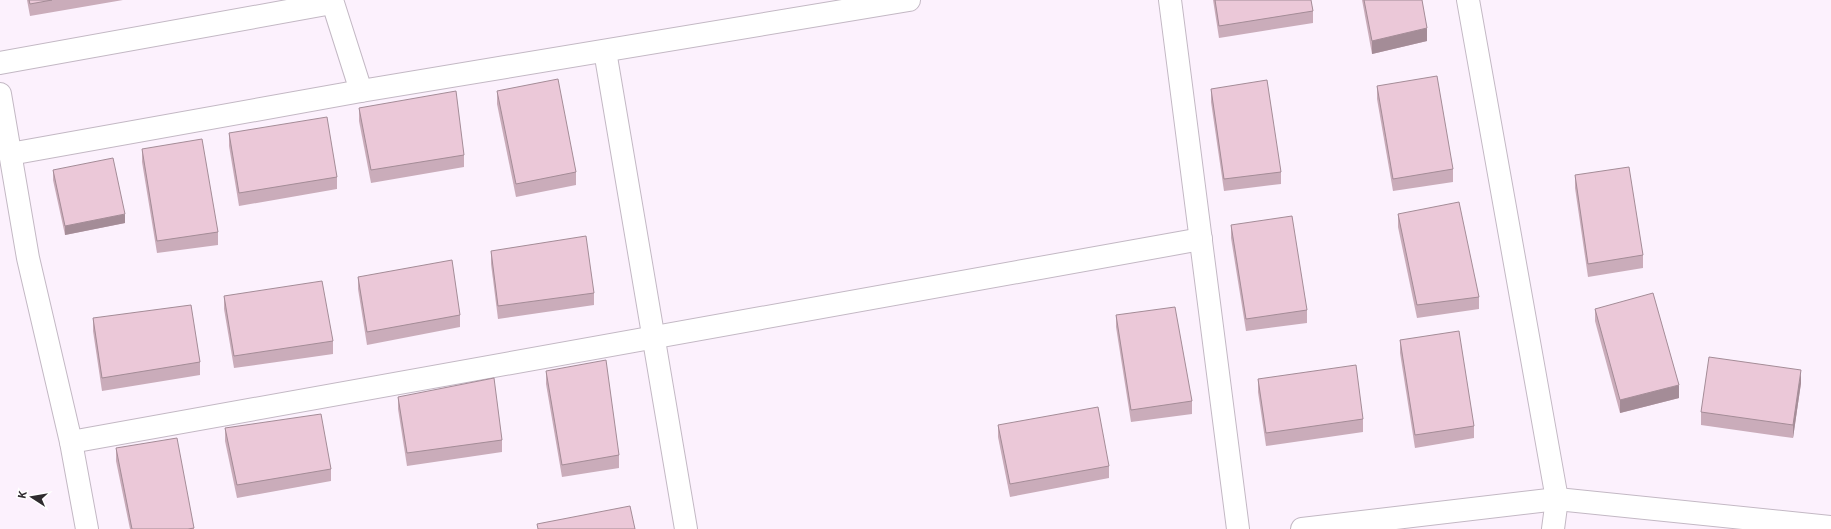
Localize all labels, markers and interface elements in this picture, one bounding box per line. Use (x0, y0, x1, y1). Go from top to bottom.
north arrow (12, 477, 52, 517)
text: K (14, 489, 30, 500)

